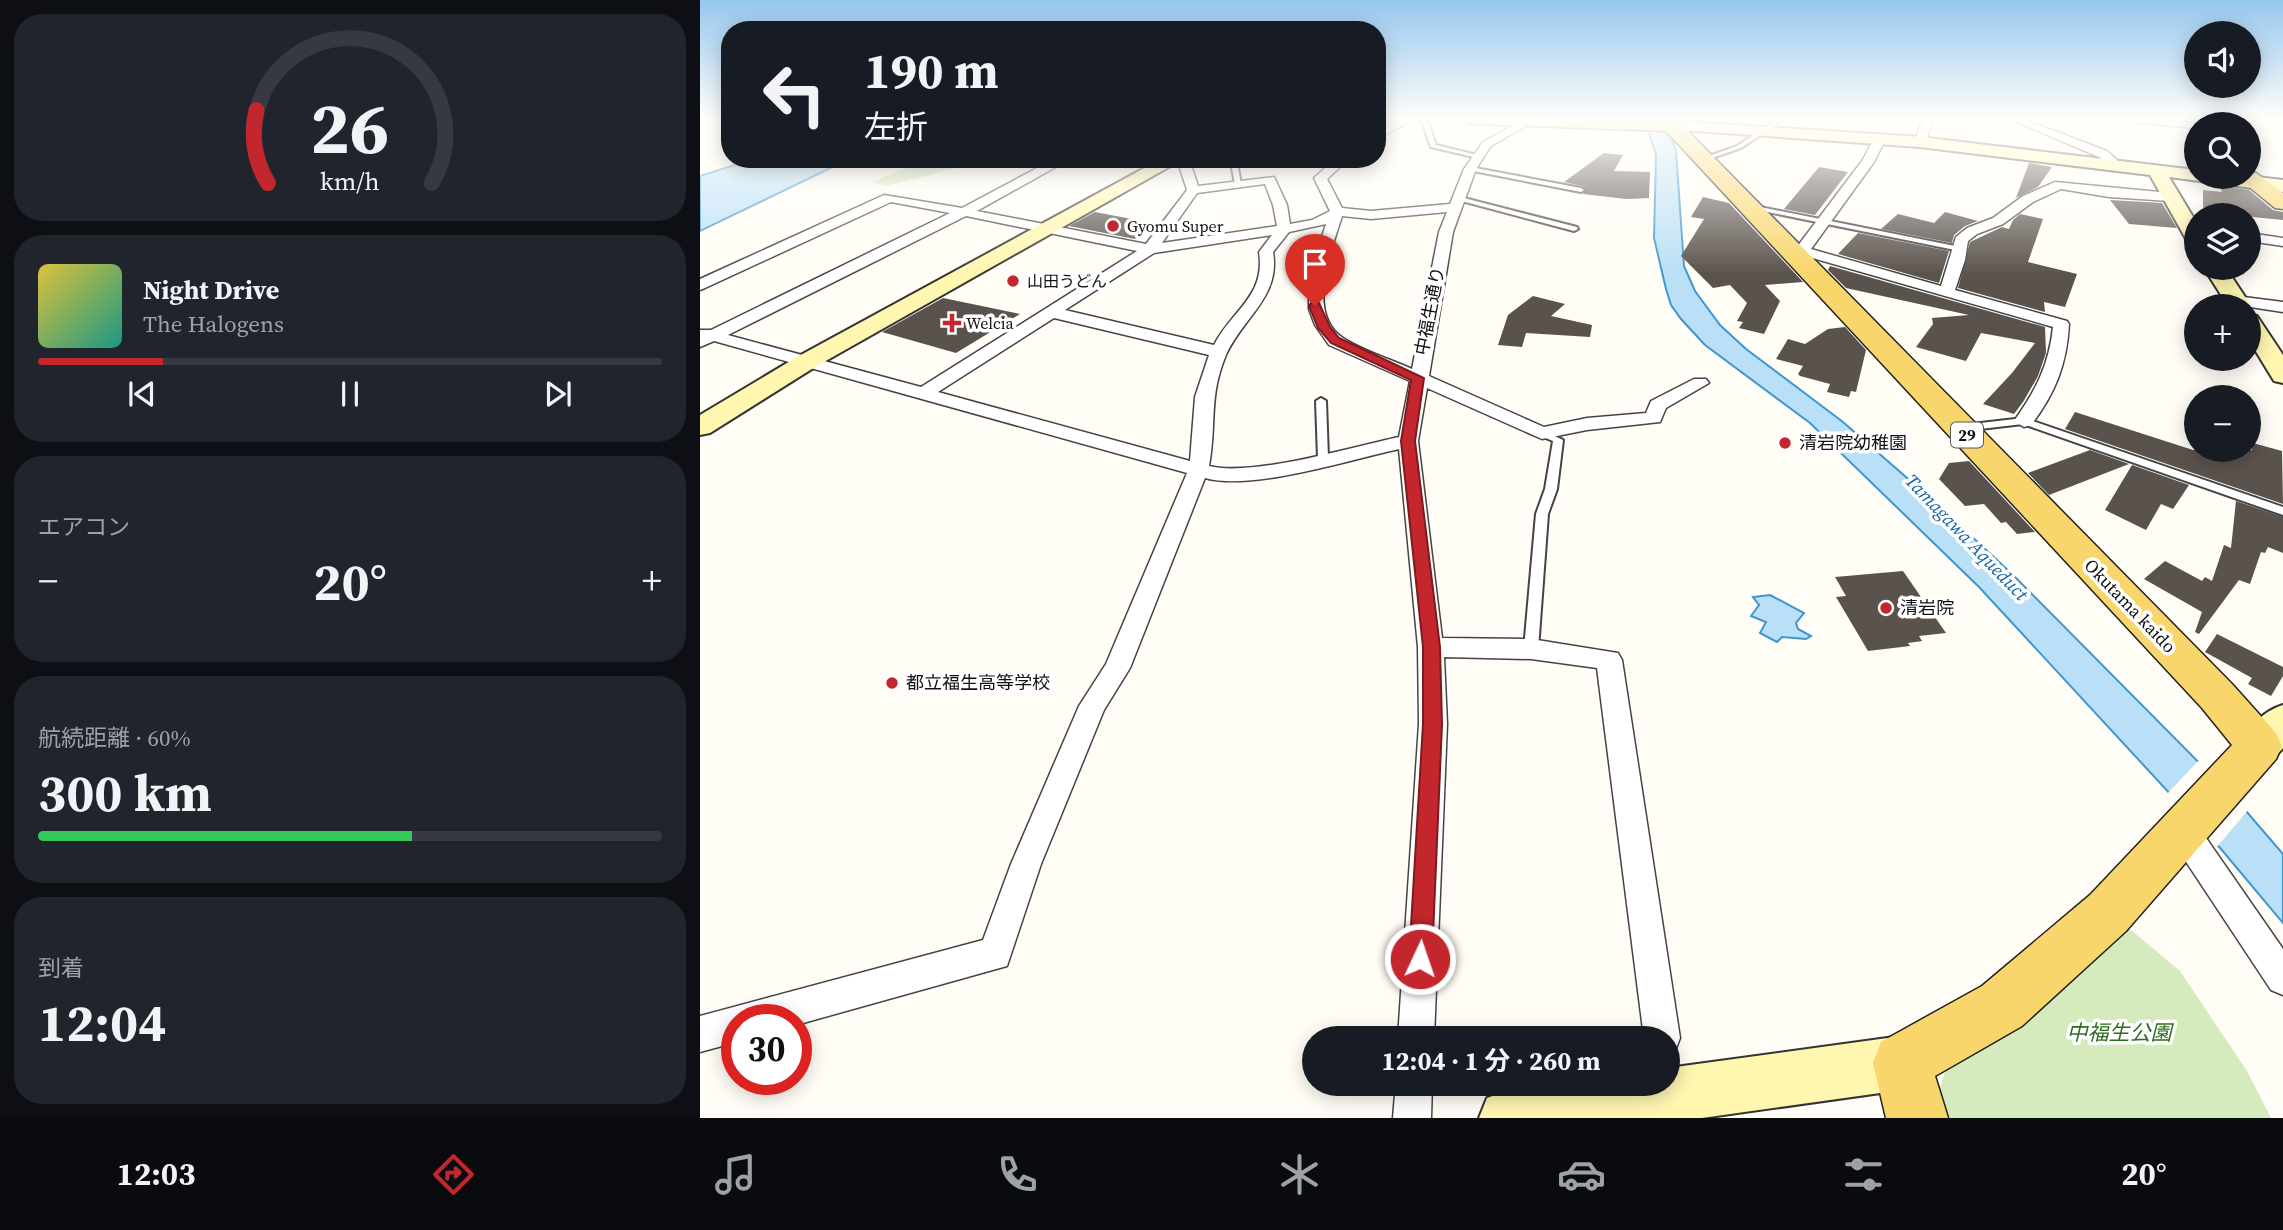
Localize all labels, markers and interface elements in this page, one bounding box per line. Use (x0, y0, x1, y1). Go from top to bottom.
map controls (2184, 21, 2261, 462)
button: sound (2184, 21, 2261, 98)
text: 190 m (864, 37, 999, 104)
icon: left (749, 49, 840, 140)
text: 26 (311, 79, 389, 178)
text: 左折 (864, 105, 928, 149)
button: search (2184, 112, 2261, 189)
text: km/h (320, 164, 380, 198)
button: layers (2184, 203, 2261, 280)
place label: Gyomu Super (1127, 215, 1224, 237)
marker: Gyomu Super (1105, 218, 1121, 234)
pin (1285, 234, 1345, 306)
icon: arrive (1296, 245, 1334, 283)
street label: 中福生通り (1409, 264, 1450, 357)
place label: 山田うどん (1027, 270, 1107, 292)
text: Night Drive (143, 272, 279, 308)
marker: 山田うどん (1005, 273, 1021, 289)
button: + (2184, 294, 2261, 371)
text: The Halogens (143, 308, 284, 340)
place label: Welcia (966, 312, 1015, 334)
marker: Welcia (944, 315, 960, 331)
icon: previous (123, 375, 161, 413)
icon: pause (331, 375, 369, 413)
icon: next (539, 375, 577, 413)
button: − (2184, 385, 2261, 462)
road number: 29 (1951, 422, 1983, 448)
place label: 清岩院幼稚園 (1799, 430, 1907, 455)
marker: 清岩院幼稚園 (1777, 435, 1793, 451)
water label: Tamagawa Aqueduct (1900, 468, 2035, 607)
text: エアコン (38, 511, 130, 543)
text: 20° (313, 546, 387, 617)
street label: Okutama kaido (2079, 553, 2182, 658)
text: − (38, 555, 58, 607)
text: + (642, 555, 662, 607)
place label: 清岩院 (1900, 595, 1954, 620)
marker: 清岩院 (1878, 600, 1894, 616)
place label: 都立福生高等学校 (906, 670, 1050, 695)
marker: 都立福生高等学校 (884, 675, 900, 691)
text: 航続距離 · 60% (38, 722, 191, 754)
text: 300 km (38, 757, 212, 828)
position arrow (1383, 922, 1457, 996)
text: 到着 (38, 952, 84, 984)
text: 12:04 (38, 987, 166, 1058)
speed limit sign: 30 (721, 1004, 812, 1095)
park label: 中福生公園 (2067, 1018, 2174, 1047)
text: 12:04 · 1 分 · 260 m (1381, 1043, 1601, 1079)
icon: directions (429, 1150, 478, 1199)
icon: music (711, 1150, 760, 1199)
icon: phone (993, 1150, 1042, 1199)
icon: climate (1275, 1150, 1324, 1199)
icon: car (1557, 1150, 1606, 1199)
icon: filters (1839, 1150, 1888, 1199)
text: 12:03 (117, 1152, 196, 1196)
text: 20° (2121, 1152, 2166, 1196)

